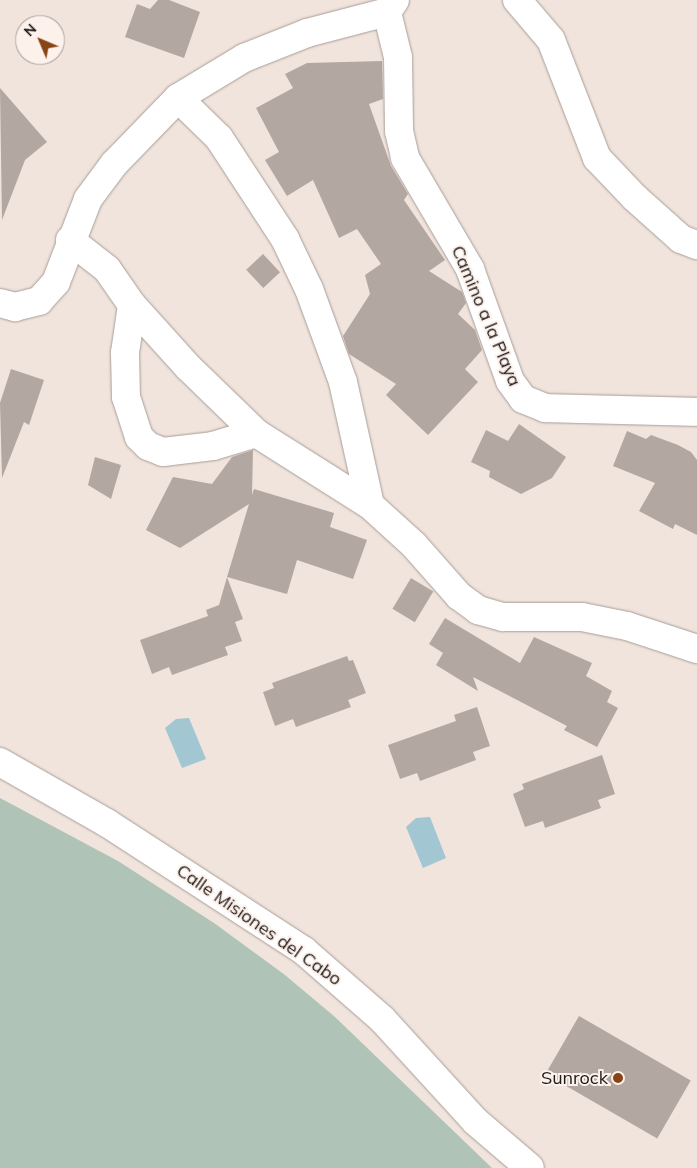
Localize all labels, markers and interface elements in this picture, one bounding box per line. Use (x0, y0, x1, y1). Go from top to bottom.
north arrow (15, 15, 65, 65)
text: N (20, 20, 40, 40)
street label: Camino a la Playa (447, 242, 525, 390)
street label: Calle Misiones del Cabo (172, 860, 346, 990)
place label: Sunrock (541, 1067, 608, 1089)
marker: Sunrock (612, 1072, 624, 1084)

